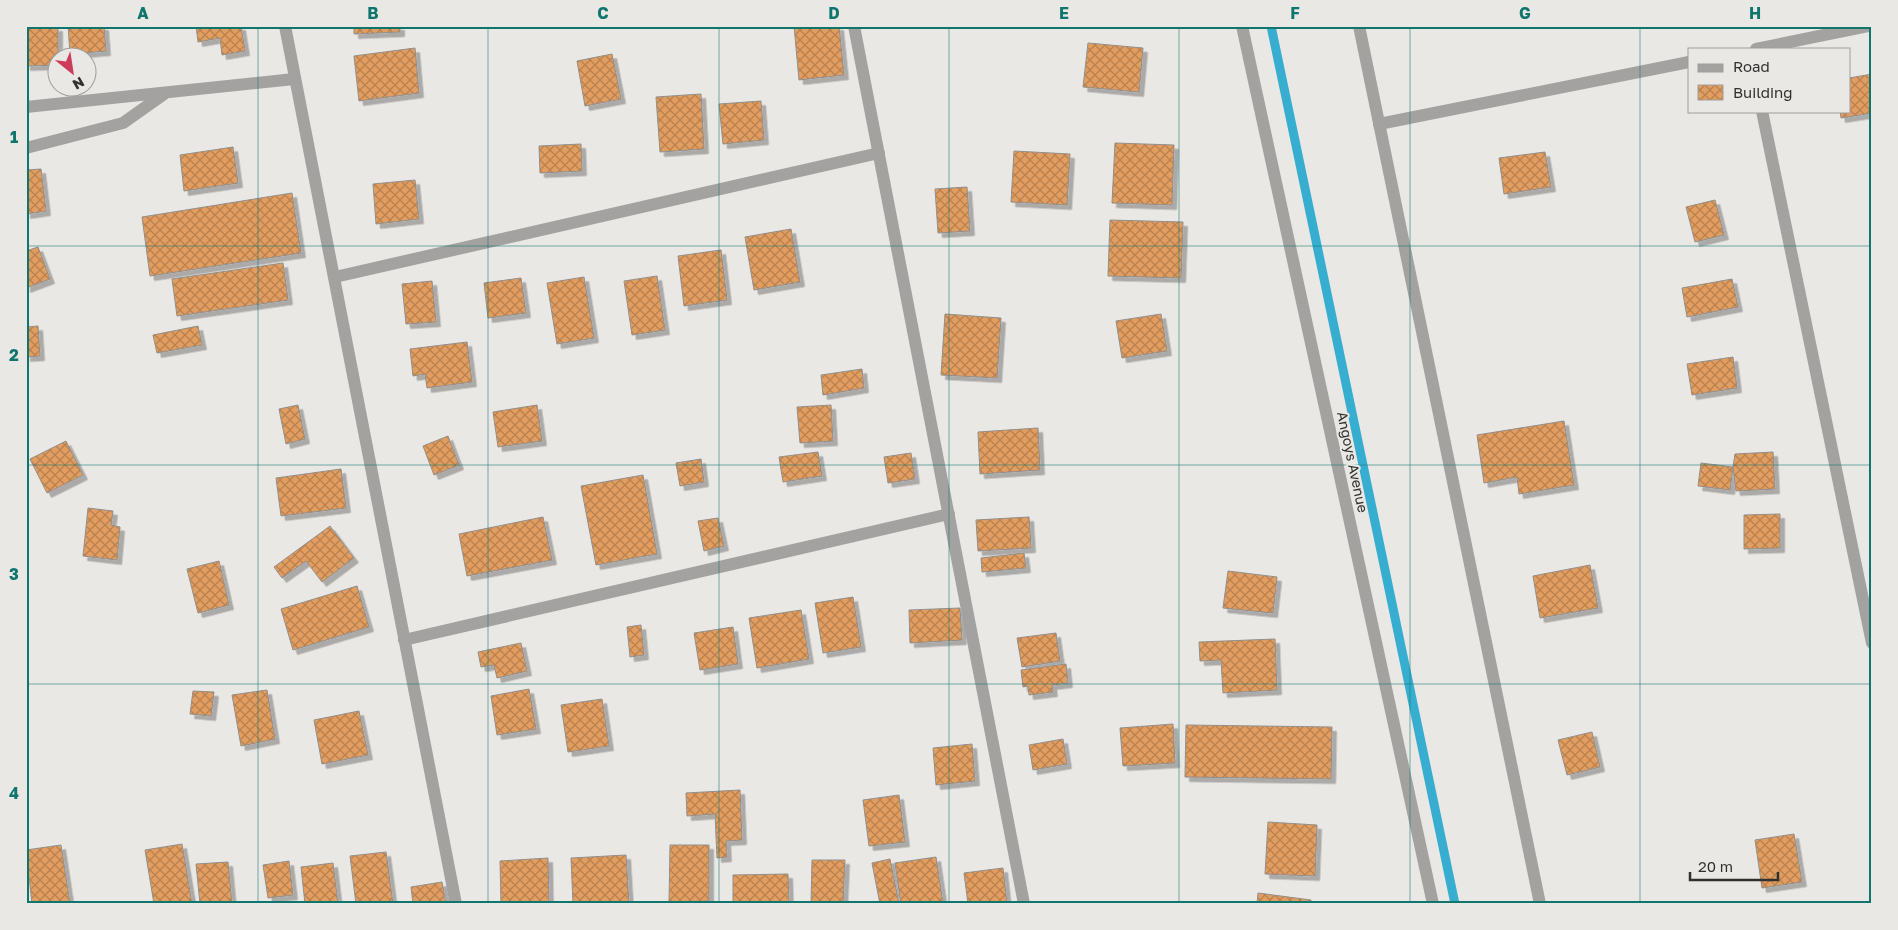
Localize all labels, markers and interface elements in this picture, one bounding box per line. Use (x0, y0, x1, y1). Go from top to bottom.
text: A (137, 3, 149, 23)
text: B (367, 3, 379, 23)
text: C (597, 3, 609, 23)
text: D (828, 3, 840, 23)
text: E (1059, 3, 1069, 23)
text: F (1290, 3, 1300, 23)
text: G (1519, 3, 1531, 23)
text: H (1749, 3, 1761, 23)
north arrow (48, 48, 98, 98)
legend (1688, 48, 1850, 112)
text: Road (1733, 57, 1770, 75)
text: N (70, 74, 88, 94)
text: Building (1733, 83, 1793, 101)
text: 1 (10, 127, 18, 147)
text: 2 (9, 345, 19, 365)
street label: Angoys Avenue (1334, 410, 1372, 514)
text: 3 (9, 564, 19, 584)
text: 4 (9, 783, 19, 803)
scale bar (1690, 850, 1778, 882)
text: 20 m (1698, 857, 1733, 875)

